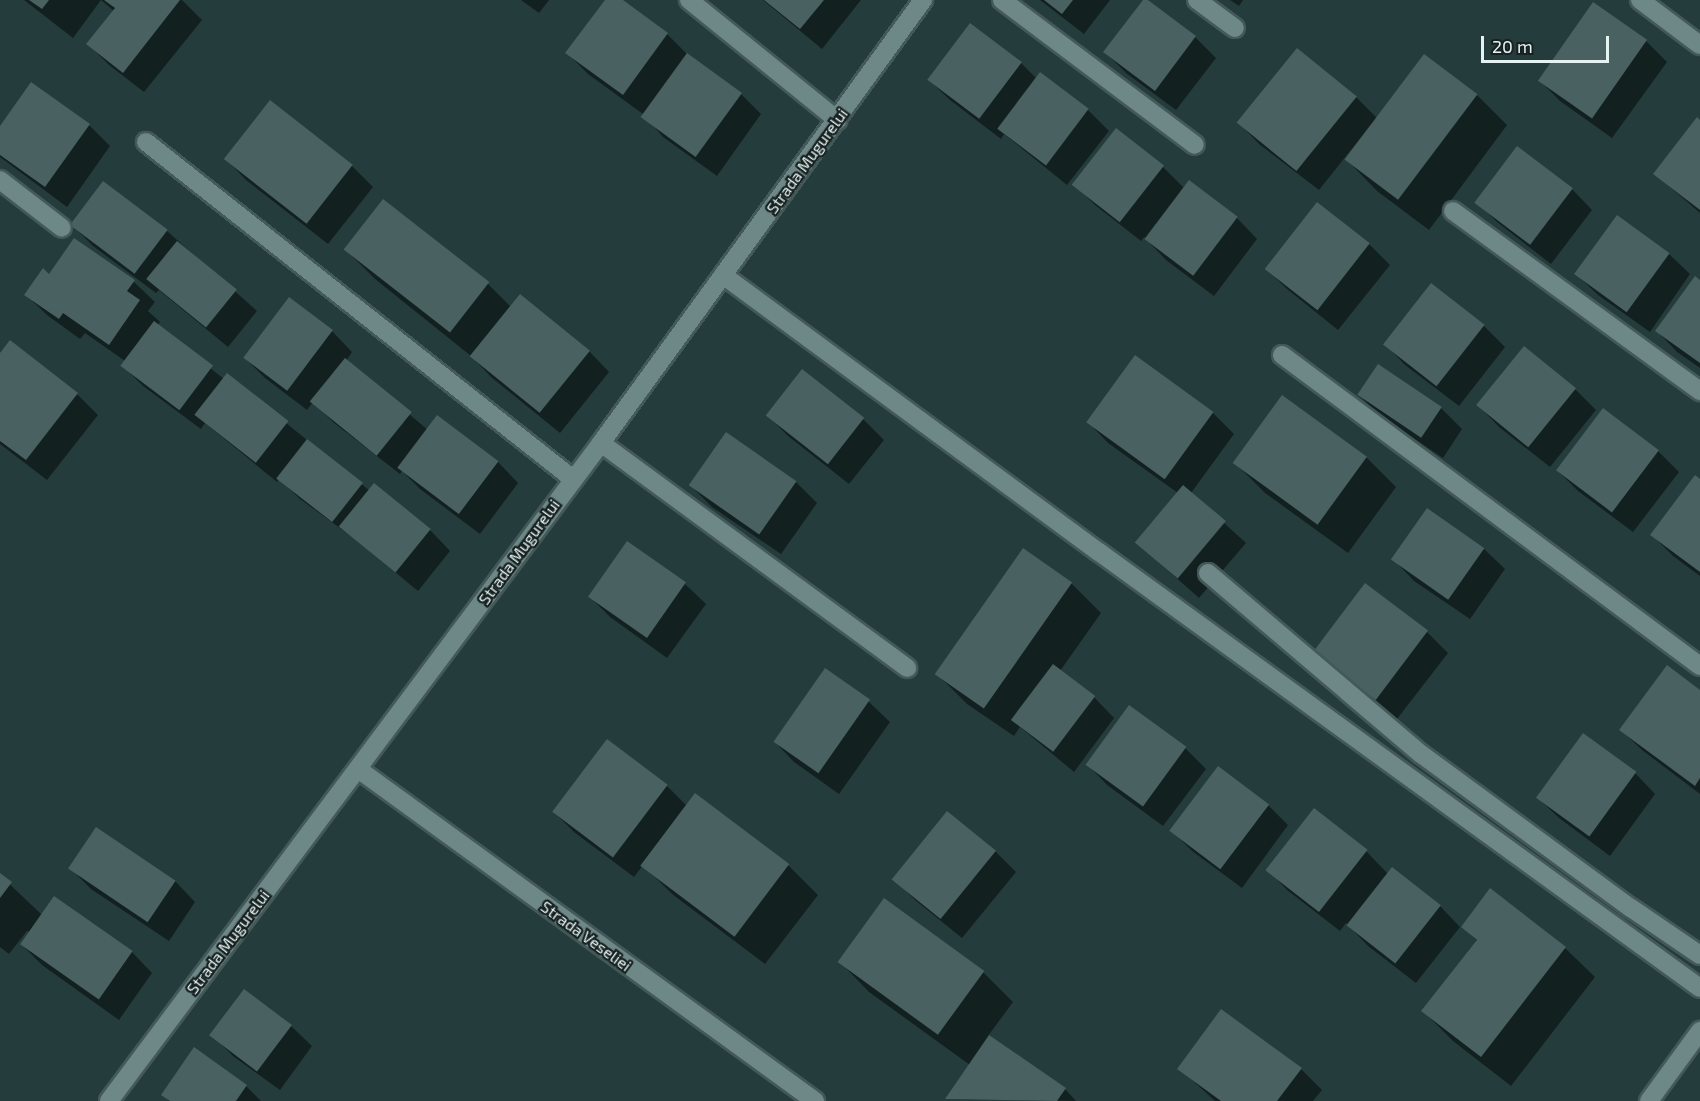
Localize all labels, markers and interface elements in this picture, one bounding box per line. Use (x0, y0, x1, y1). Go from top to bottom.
scale bar (1484, 24, 1612, 62)
text: 20 m (1492, 35, 1533, 57)
street label: Strada Mugurelui (762, 105, 852, 217)
street label: Strada Mugurelui (474, 496, 564, 608)
street label: Strada Mugurelui (183, 886, 273, 998)
street label: Strada Veseliei (537, 897, 635, 975)

